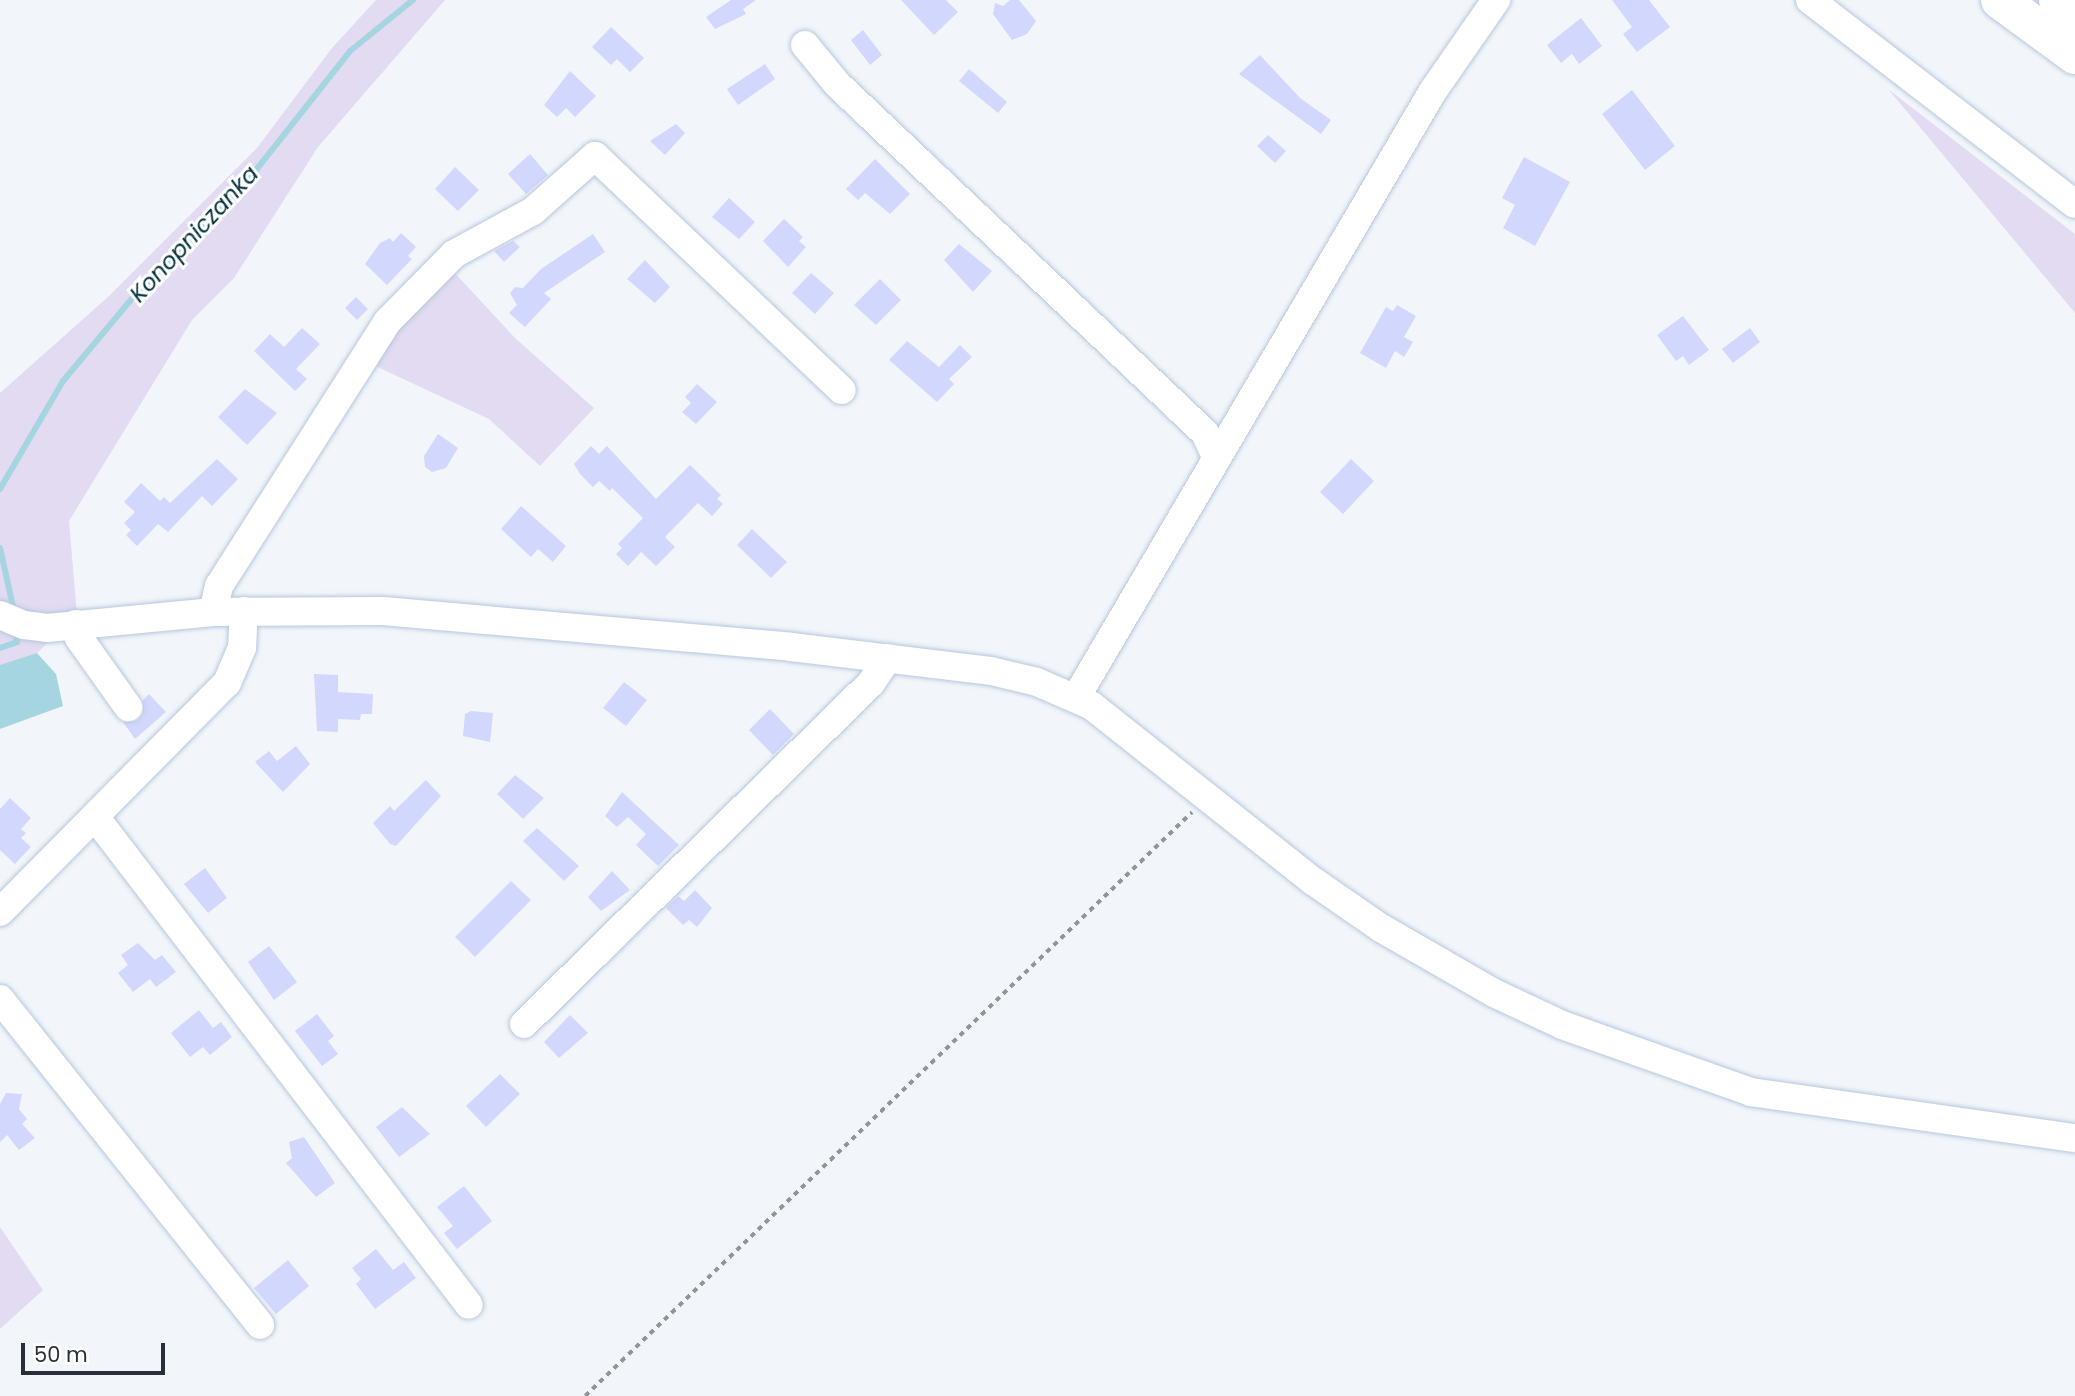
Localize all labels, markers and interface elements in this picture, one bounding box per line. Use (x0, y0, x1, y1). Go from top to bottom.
water label: Konopniczanka (124, 160, 264, 308)
scale bar (24, 1330, 168, 1374)
text: 50 m (34, 1340, 88, 1369)

